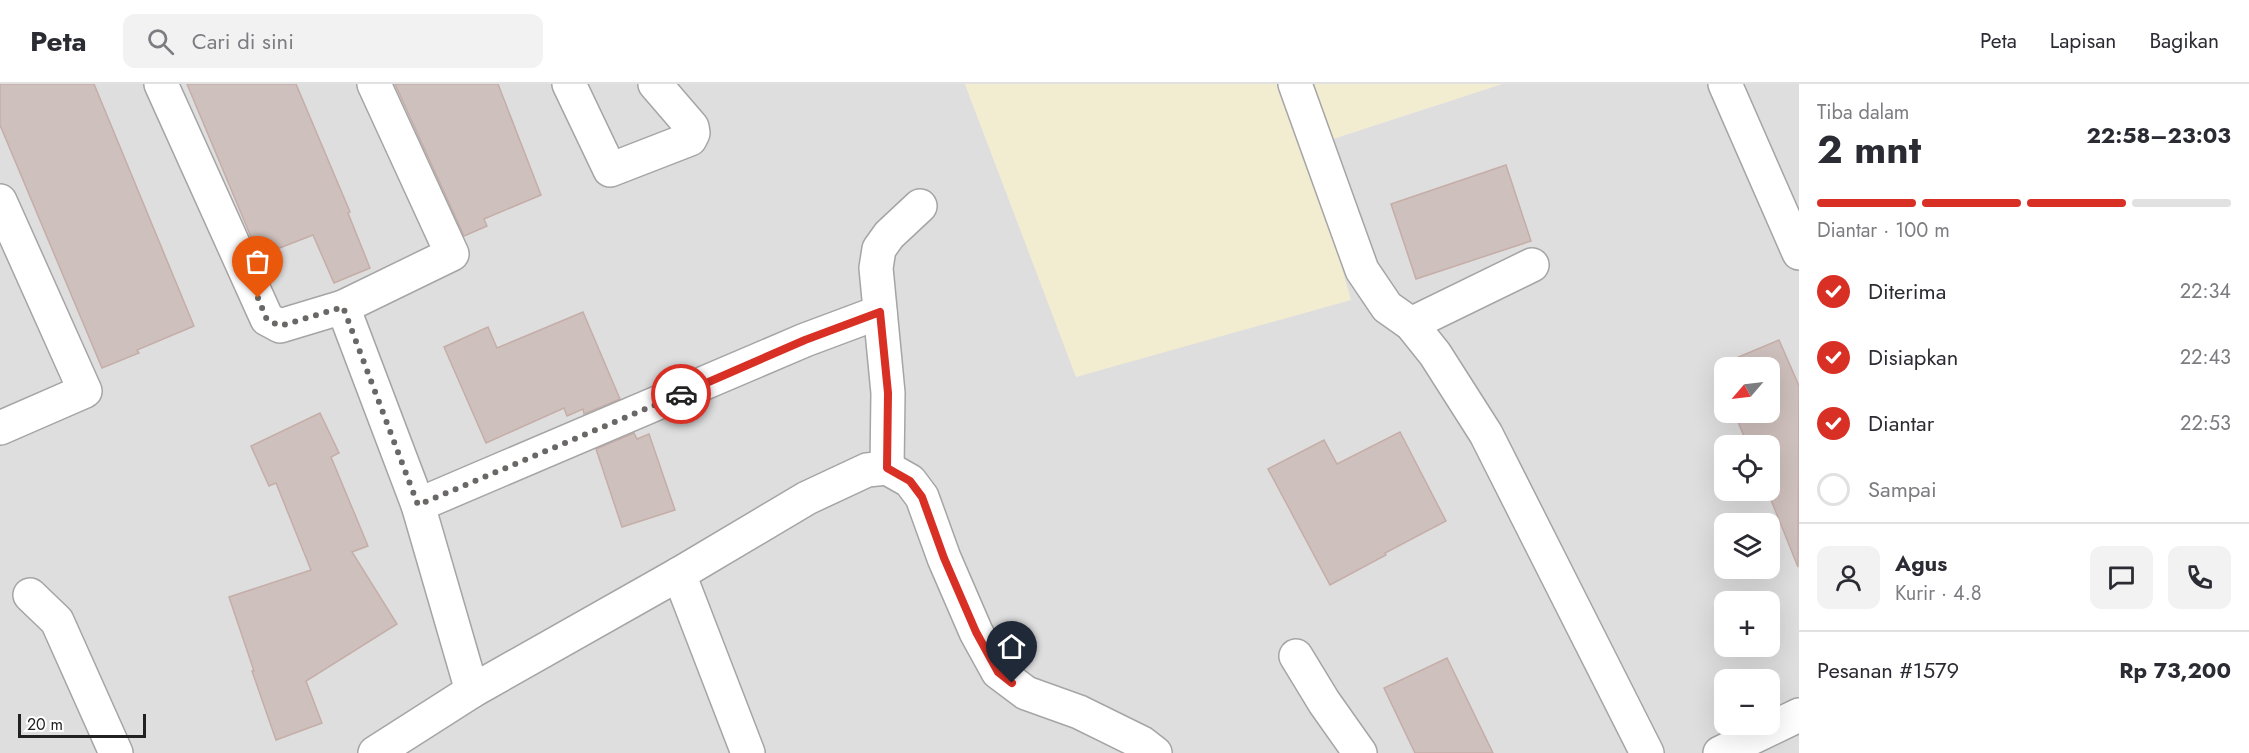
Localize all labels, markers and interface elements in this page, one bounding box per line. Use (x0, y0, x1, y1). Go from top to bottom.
search box (123, 14, 543, 68)
text: Peta (30, 21, 87, 62)
icon: search (144, 25, 177, 58)
text: Cari di sini (192, 25, 294, 57)
text: Peta (1980, 26, 2017, 56)
text: Lapisan (2050, 26, 2116, 56)
text: Bagikan (2149, 26, 2219, 56)
text: Tiba dalam (1817, 98, 1909, 127)
text: 22:58–23:03 (2086, 119, 2231, 151)
text: 2 mnt (1817, 121, 1921, 178)
text: Diantar · 100 m (1817, 216, 1950, 245)
pin (232, 236, 283, 298)
icon: bag (241, 245, 274, 278)
icon: check (1817, 275, 1850, 308)
text: Diterima (1868, 275, 1946, 307)
text: 22:34 (2180, 277, 2231, 306)
icon: check (1817, 341, 1850, 374)
text: Disiapkan (1868, 341, 1958, 373)
text: 22:43 (2180, 343, 2231, 372)
north arrow (1714, 357, 1780, 423)
map controls (1714, 357, 1780, 735)
courier (651, 364, 711, 424)
icon: car (665, 378, 698, 411)
icon: check (1817, 407, 1850, 440)
text: Diantar (1868, 407, 1934, 439)
text: 22:53 (2180, 409, 2231, 438)
button: locate (1714, 435, 1780, 501)
text: Sampai (1868, 473, 1937, 505)
button: layers (1714, 513, 1780, 579)
button: person (1817, 546, 1880, 609)
button: chat (2090, 546, 2153, 609)
button: phone (2168, 546, 2231, 609)
text: Agus (1895, 547, 1947, 579)
text: Kurir · 4.8 (1895, 579, 1982, 608)
button: + (1714, 591, 1780, 657)
pin (986, 621, 1037, 683)
icon: home (995, 630, 1028, 663)
text: Pesanan #1579 (1817, 654, 1959, 686)
text: Rp 73,200 (2119, 654, 2231, 686)
button: − (1714, 669, 1780, 735)
scale bar (18, 711, 146, 738)
text: 20 m (27, 713, 63, 736)

